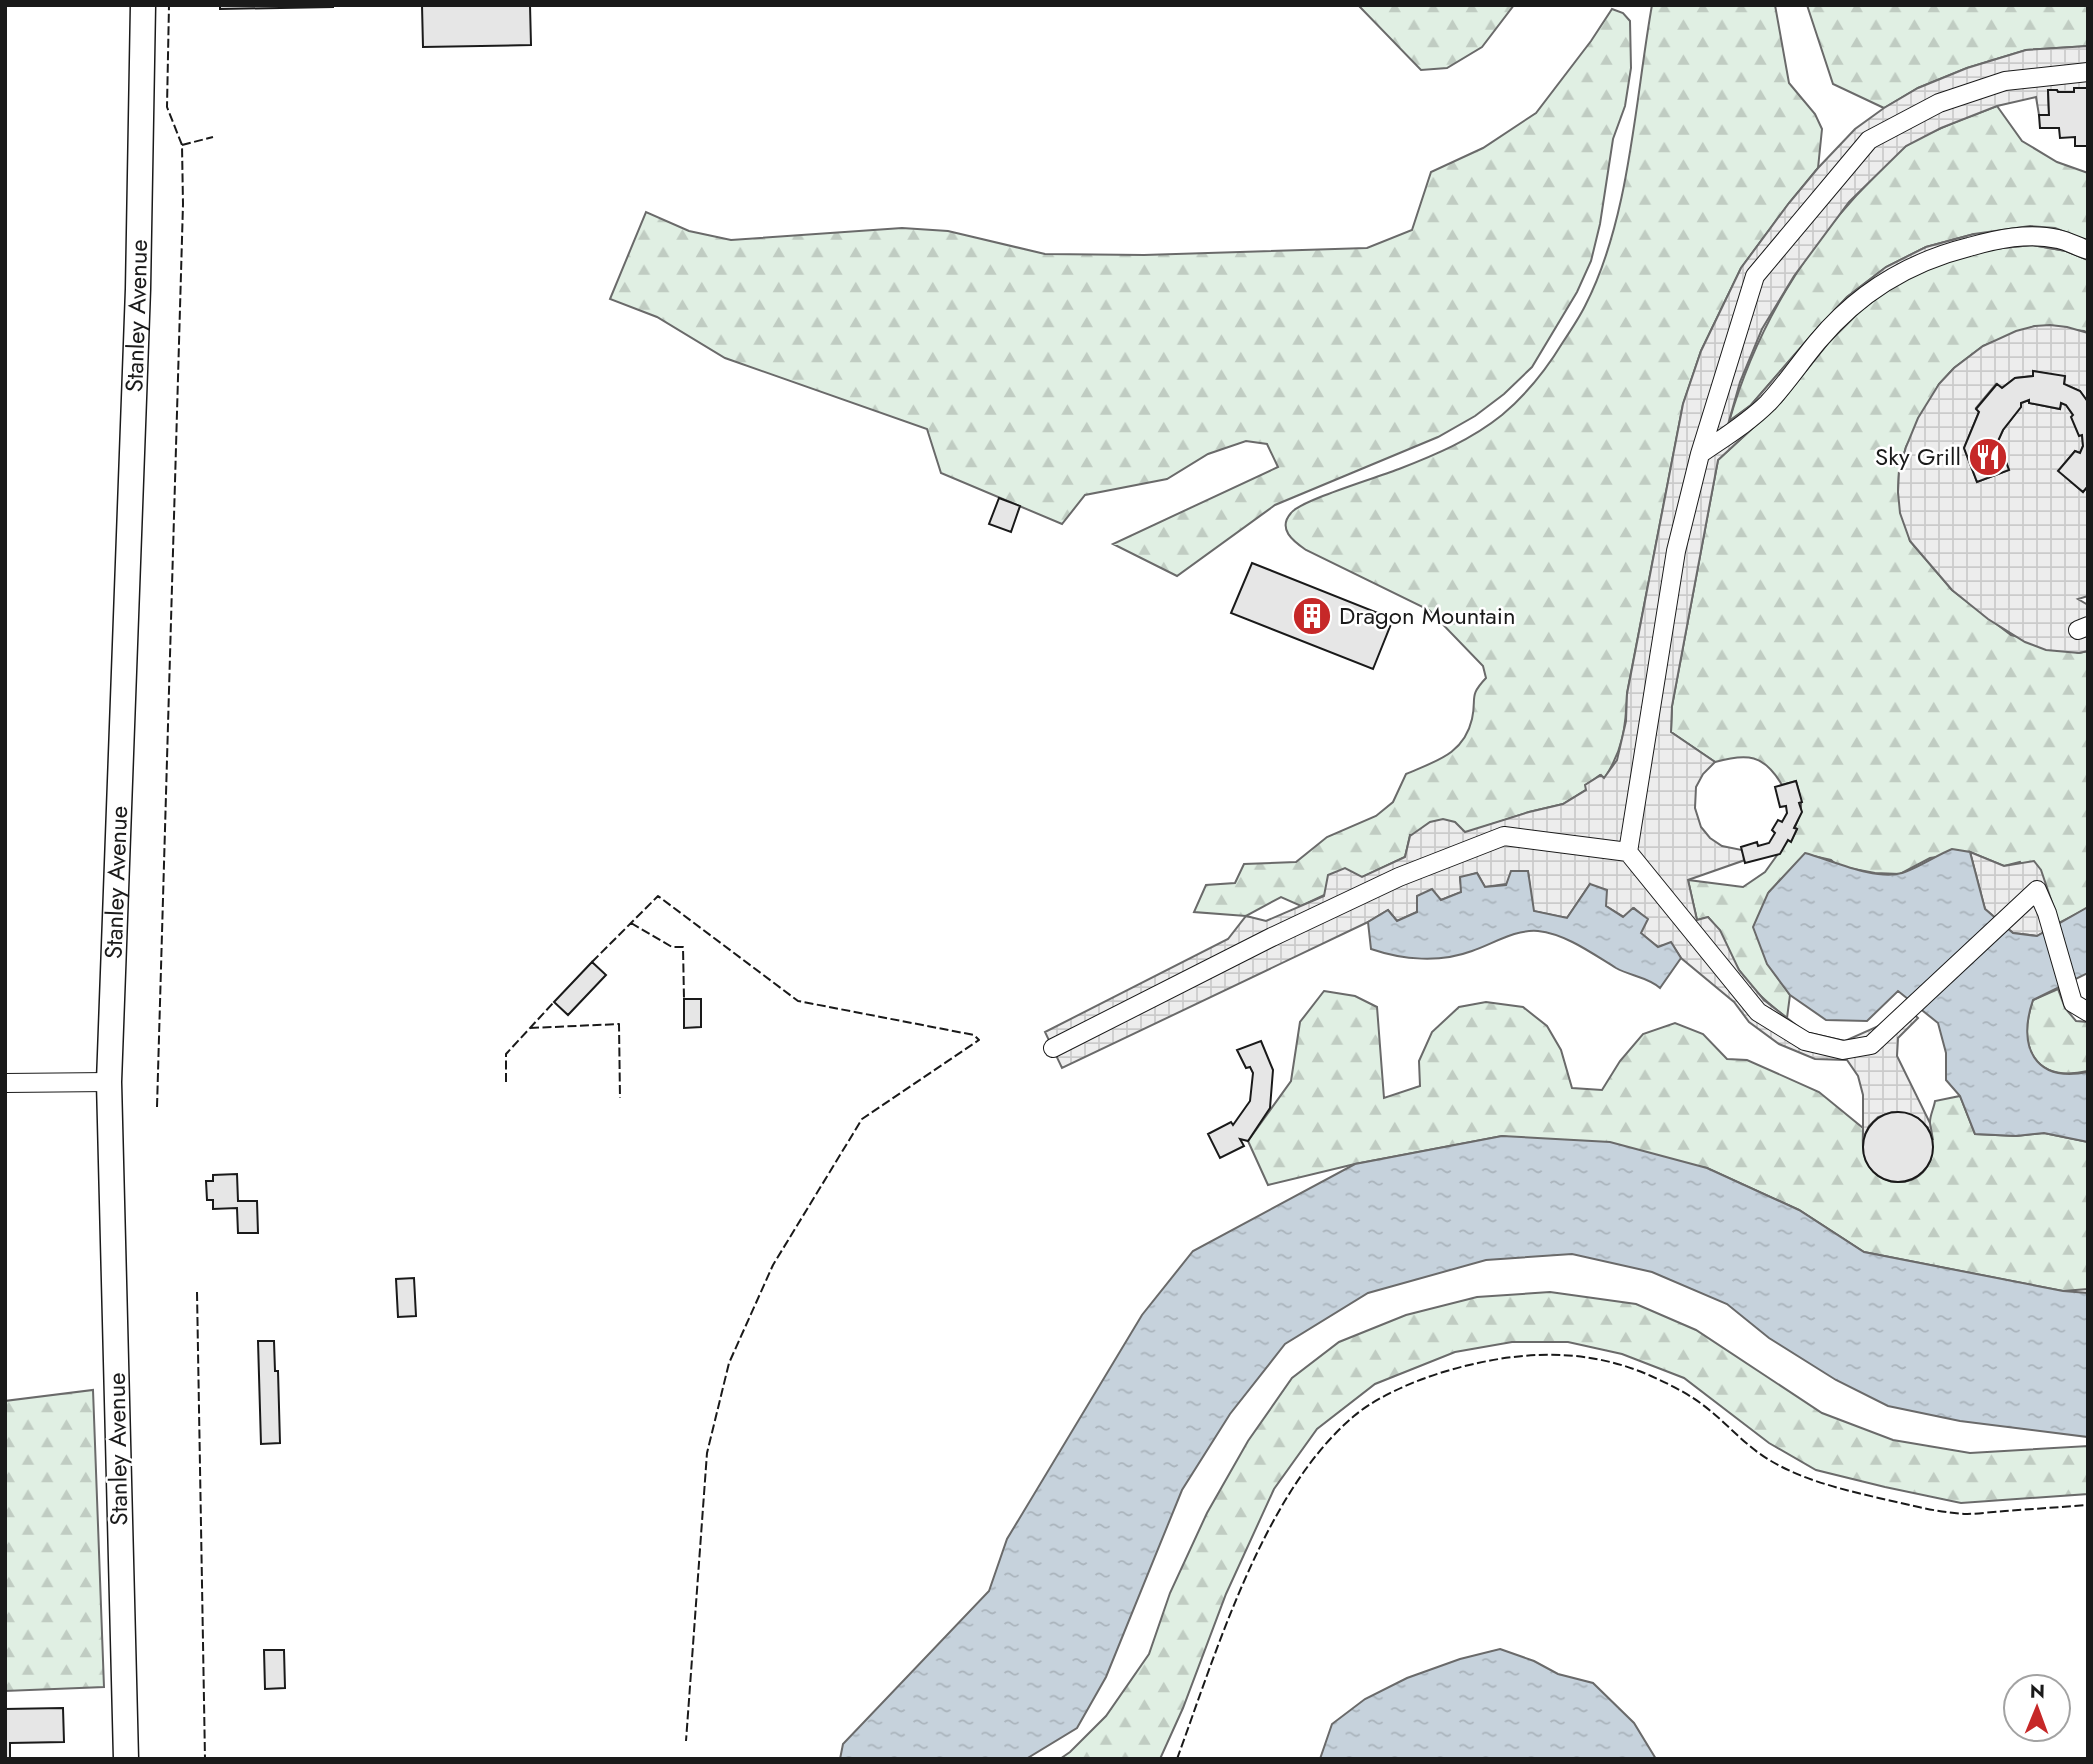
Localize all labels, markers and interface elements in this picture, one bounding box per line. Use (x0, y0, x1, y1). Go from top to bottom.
street label: Stanley Avenue (116, 239, 156, 393)
restaurant icon: Sky Grill (1967, 436, 2009, 478)
place label: Sky Grill (1875, 439, 1961, 474)
building icon: Dragon Mountain (1291, 595, 1333, 637)
place label: Dragon Mountain (1339, 598, 1516, 633)
street label: Stanley Avenue (96, 805, 136, 960)
street label: Stanley Avenue (99, 1372, 136, 1526)
north arrow (2002, 1673, 2072, 1743)
text: N (2030, 1678, 2045, 1705)

